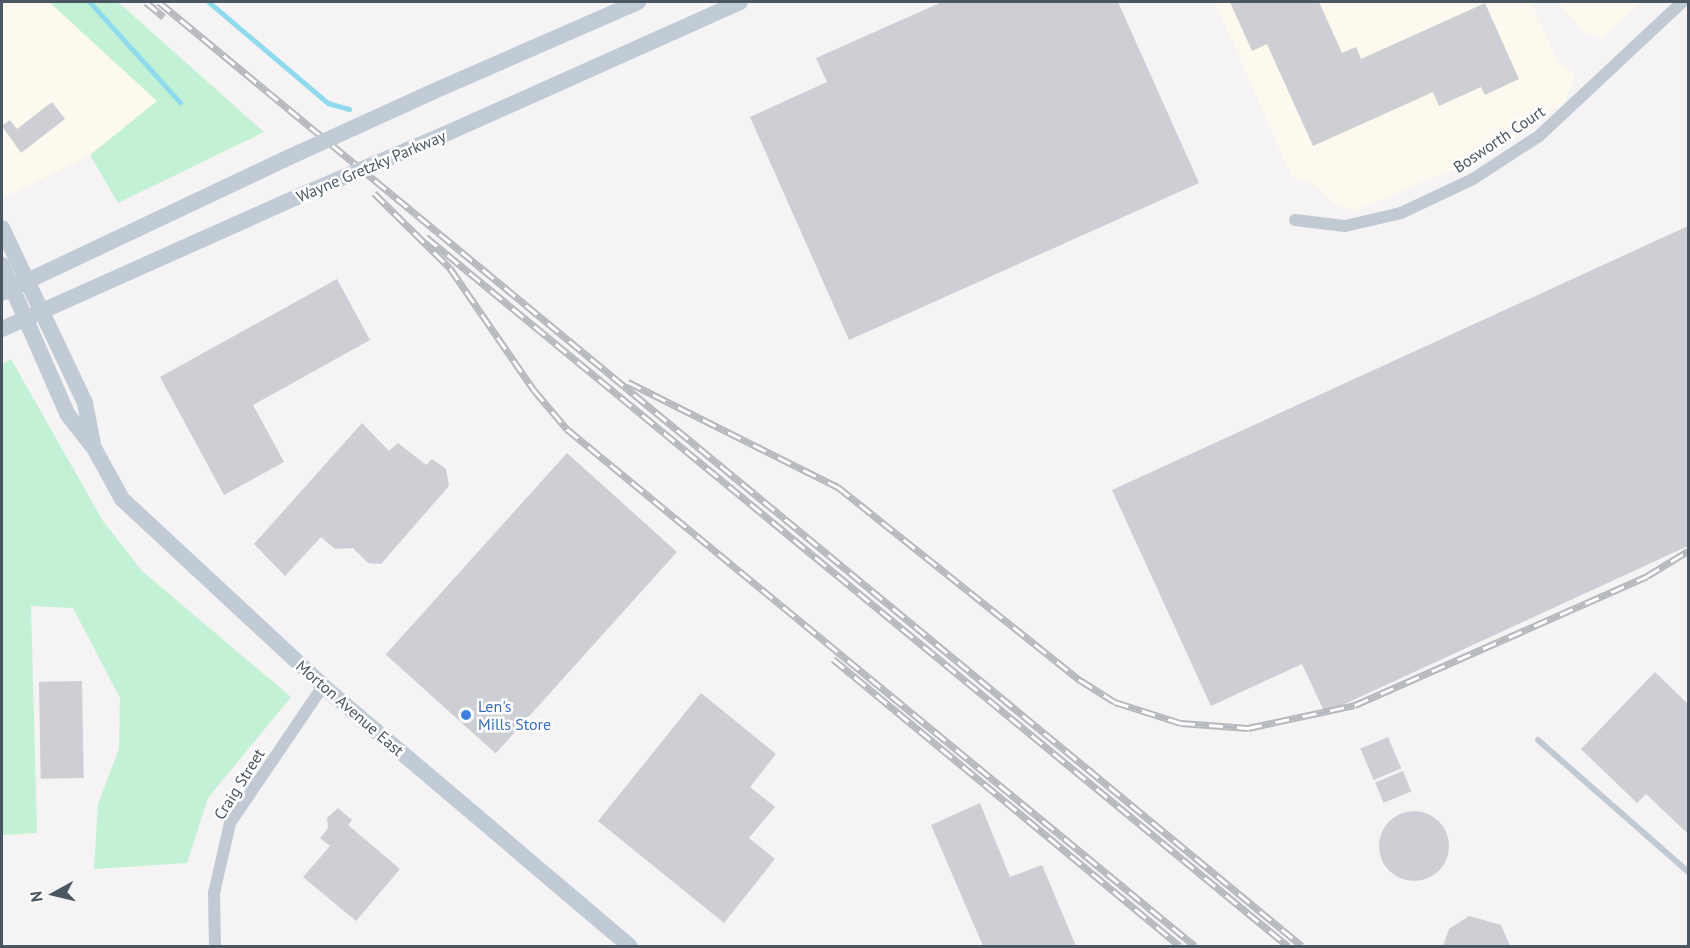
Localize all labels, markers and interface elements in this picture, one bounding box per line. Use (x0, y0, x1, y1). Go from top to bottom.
street label: Bosworth Court (1450, 101, 1548, 177)
street label: Wayne Gretzky Parkway (293, 126, 449, 206)
street label: Morton Avenue East (292, 656, 408, 760)
place label: Len's Mills Store (478, 696, 551, 734)
marker: Len's Mills Store (459, 708, 473, 722)
street label: Craig Street (210, 745, 268, 823)
north arrow (24, 864, 84, 924)
text: N (26, 890, 47, 903)

